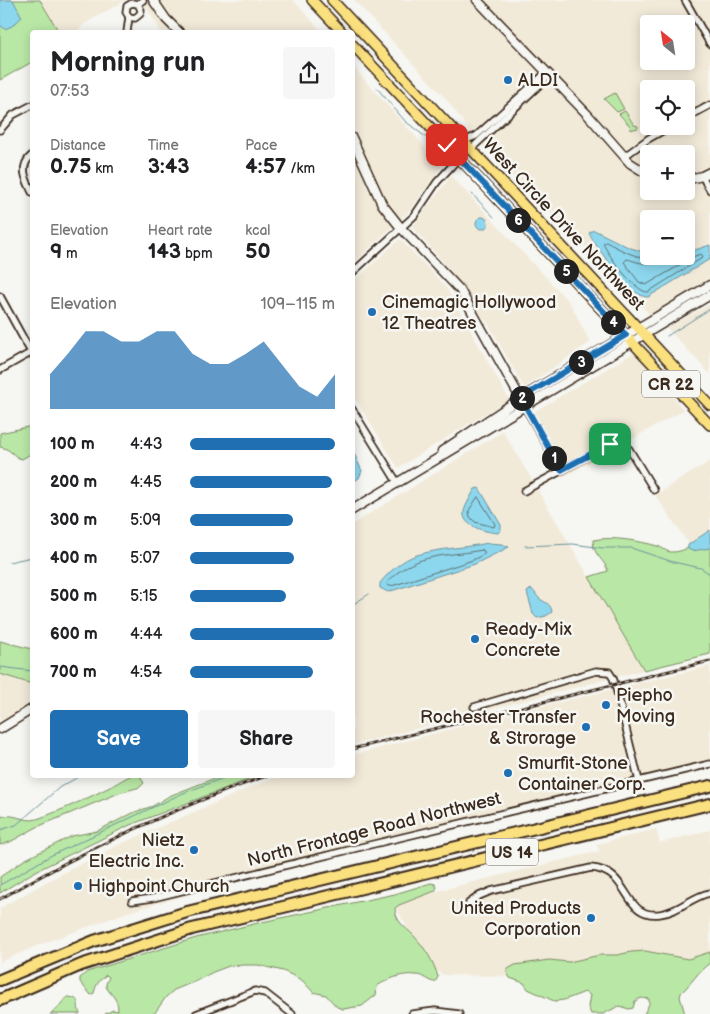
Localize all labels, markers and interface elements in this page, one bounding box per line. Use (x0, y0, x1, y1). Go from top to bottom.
north arrow (640, 15, 695, 70)
map controls (640, 15, 695, 265)
text: Morning run (50, 46, 205, 79)
button: share (283, 47, 335, 99)
place label: ALDI (518, 70, 558, 91)
marker: ALDI (502, 74, 514, 86)
button: locate (640, 80, 695, 135)
text: 07:53 (50, 82, 90, 101)
pin (426, 124, 468, 166)
icon: check (433, 131, 461, 159)
street label: West Circle Drive Northwest (478, 134, 649, 315)
text: Distance (50, 137, 106, 154)
text: Time (148, 137, 179, 154)
text: Pace (245, 137, 277, 154)
button: + (640, 145, 695, 200)
text: 0.75 (50, 154, 91, 179)
text: 3:43 (148, 154, 190, 179)
text: 4:57 (245, 154, 286, 179)
text: km (91, 160, 114, 177)
text: /km (286, 160, 315, 177)
pin: 6 (506, 208, 530, 232)
button: − (640, 210, 695, 265)
text: 6 (514, 212, 523, 229)
text: Elevation (50, 222, 108, 239)
text: Heart rate (148, 222, 212, 239)
text: kcal (245, 222, 270, 239)
text: 9 (50, 239, 62, 264)
text: 143 (148, 239, 181, 264)
text: 50 (245, 239, 271, 264)
text: m (62, 245, 78, 262)
text: bpm (181, 245, 213, 262)
pin: 5 (554, 258, 578, 284)
text: 5 (562, 263, 571, 280)
place label: Cinemagic Hollywood 12 Theatres (382, 292, 556, 334)
text: Elevation (50, 295, 117, 314)
text: 109–115 m (261, 295, 335, 314)
marker: Cinemagic Hollywood 12 Theatres (366, 306, 378, 318)
pin: 4 (600, 310, 626, 334)
text: 4 (609, 314, 618, 331)
pin: 3 (568, 350, 594, 374)
text: 3 (577, 354, 586, 371)
road number: CR 22 (642, 370, 700, 398)
pin: 2 (510, 386, 534, 410)
text: 2 (518, 390, 527, 407)
pin (589, 423, 631, 465)
icon: arrive (596, 430, 624, 458)
text: 100 m (50, 435, 95, 454)
text: 4:43 (130, 435, 163, 454)
pin: 1 (542, 446, 566, 470)
text: 1 (552, 450, 557, 467)
text: 200 m (50, 473, 97, 492)
text: 4:45 (130, 473, 162, 492)
text: 300 m (50, 511, 97, 530)
text: 5:09 (130, 511, 161, 530)
text: 400 m (50, 549, 97, 568)
text: 5:07 (130, 549, 160, 568)
text: 500 m (50, 587, 97, 606)
text: 5:15 (130, 587, 158, 606)
place label: Ready-Mix Concrete (485, 619, 572, 661)
text: 600 m (50, 625, 98, 644)
text: 4:44 (130, 625, 163, 644)
marker: Ready-Mix Concrete (469, 633, 481, 645)
text: 700 m (50, 663, 97, 682)
text: 4:54 (130, 663, 162, 682)
place label: Piepho Moving (616, 685, 675, 727)
marker: Piepho Moving (600, 699, 612, 711)
place label: Rochester Transfer & Strorage (420, 707, 576, 749)
button: Save (50, 710, 188, 768)
button: Share (198, 710, 335, 768)
marker: Rochester Transfer & Strorage (580, 721, 592, 733)
place label: Smurfit-Stone Container Corp. (518, 753, 646, 795)
marker: Smurfit-Stone Container Corp. (502, 767, 514, 779)
street label: North Frontage Road Northwest (245, 788, 503, 871)
place label: Nietz Electric Inc. (89, 830, 184, 872)
road number: US 14 (486, 839, 538, 866)
marker: Nietz Electric Inc. (188, 844, 200, 856)
place label: Highpoint Church (88, 876, 230, 897)
marker: Highpoint Church (72, 880, 84, 892)
place label: United Products Corporation (451, 898, 581, 940)
marker: United Products Corporation (585, 912, 597, 924)

